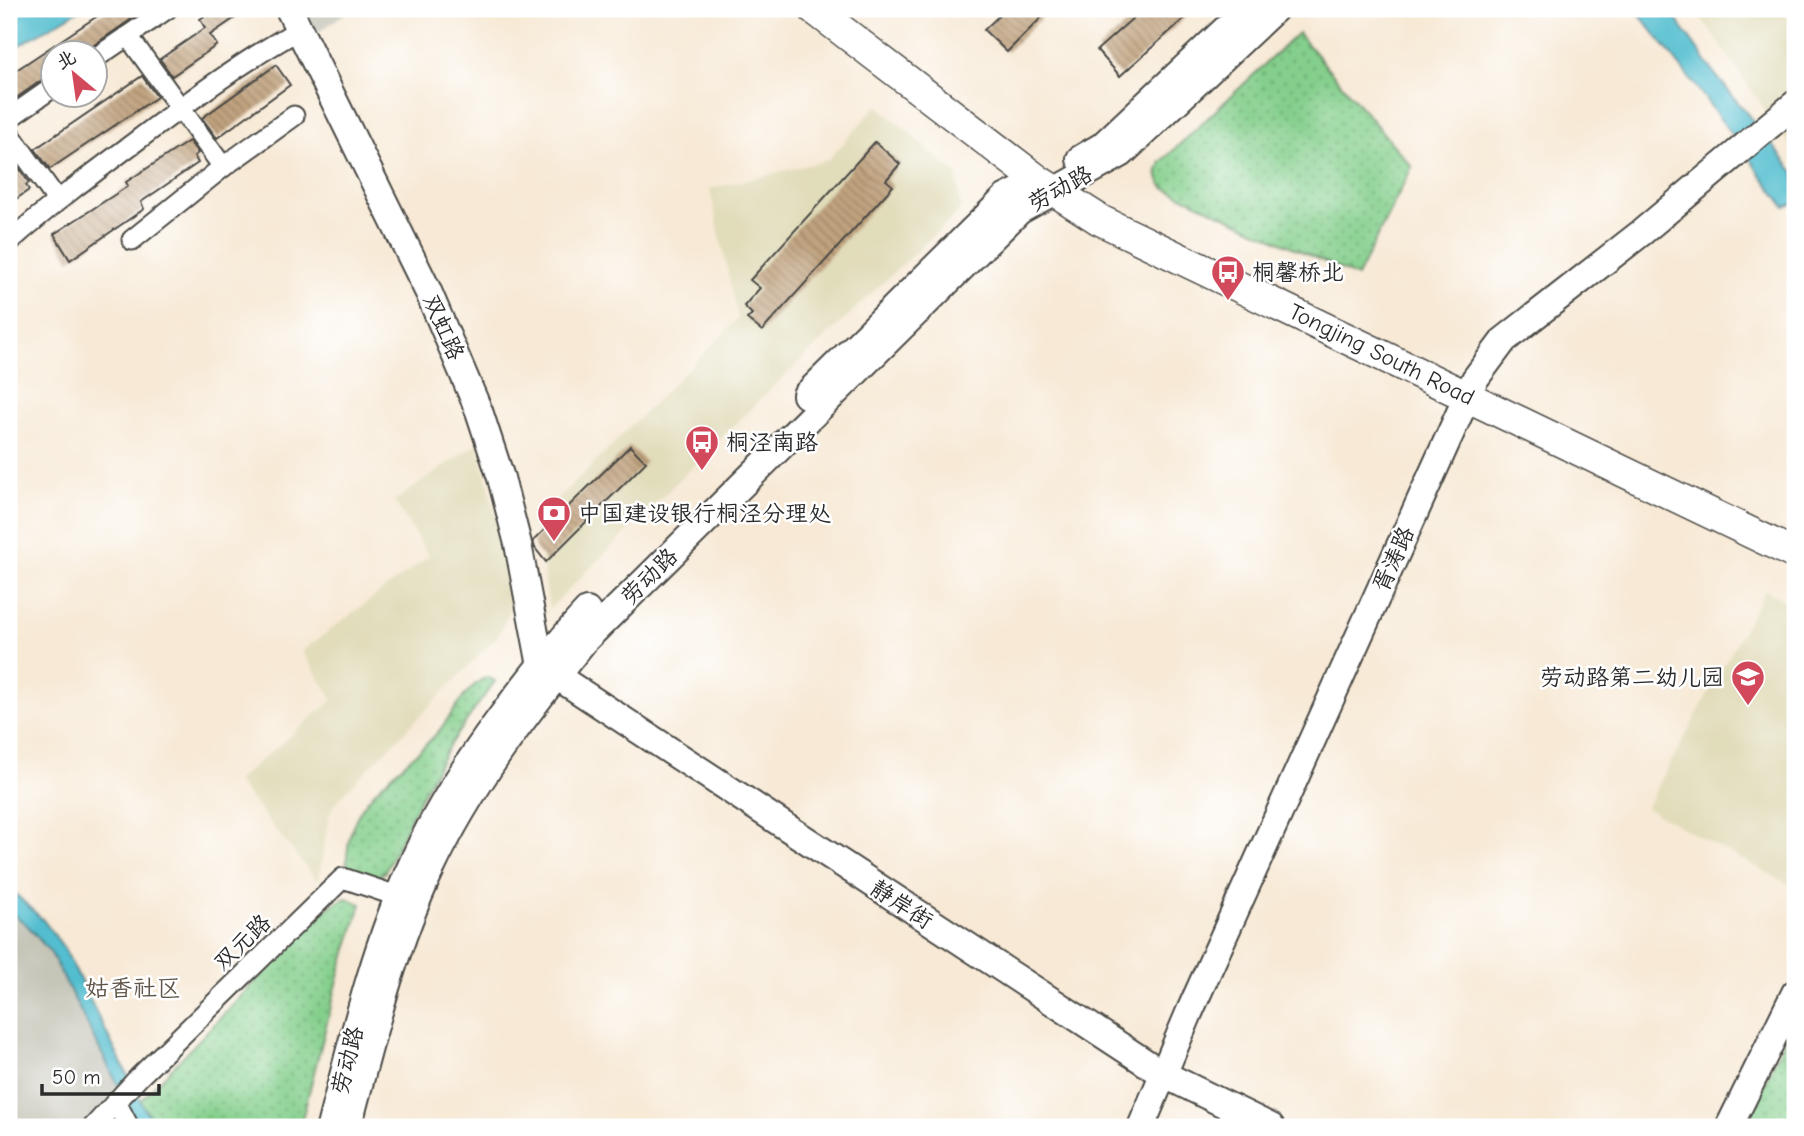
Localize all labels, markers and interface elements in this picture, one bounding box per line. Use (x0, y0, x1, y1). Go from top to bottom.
north arrow (38, 38, 108, 108)
text: 北 (53, 46, 80, 74)
street label: 劳动路 (1024, 160, 1097, 217)
bus stop icon: 桐馨桥北 (1209, 253, 1247, 302)
place label: 桐馨桥北 (1252, 259, 1344, 286)
street label: 双虹路 (417, 290, 470, 364)
street label: Tongjing South Road (1285, 298, 1479, 411)
bus stop icon: 桐泾南路 (683, 423, 721, 472)
place label: 桐泾南路 (726, 429, 818, 456)
bank icon: 中国建设银行桐泾分理处 (535, 494, 573, 543)
place label: 中国建设银行桐泾分理处 (578, 500, 831, 527)
street label: 胥涛路 (1367, 522, 1420, 596)
street label: 劳动路 (615, 542, 683, 610)
school or university icon: 劳动路第二幼儿园 (1729, 658, 1767, 707)
place label: 劳动路第二幼儿园 (1540, 664, 1724, 691)
street label: 静岸街 (865, 874, 938, 935)
street label: 双元路 (208, 909, 277, 976)
district label: 姑香社区 (85, 974, 181, 1002)
street label: 劳动路 (326, 1023, 369, 1097)
scale bar (42, 1052, 159, 1096)
text: 50 m (52, 1065, 101, 1089)

